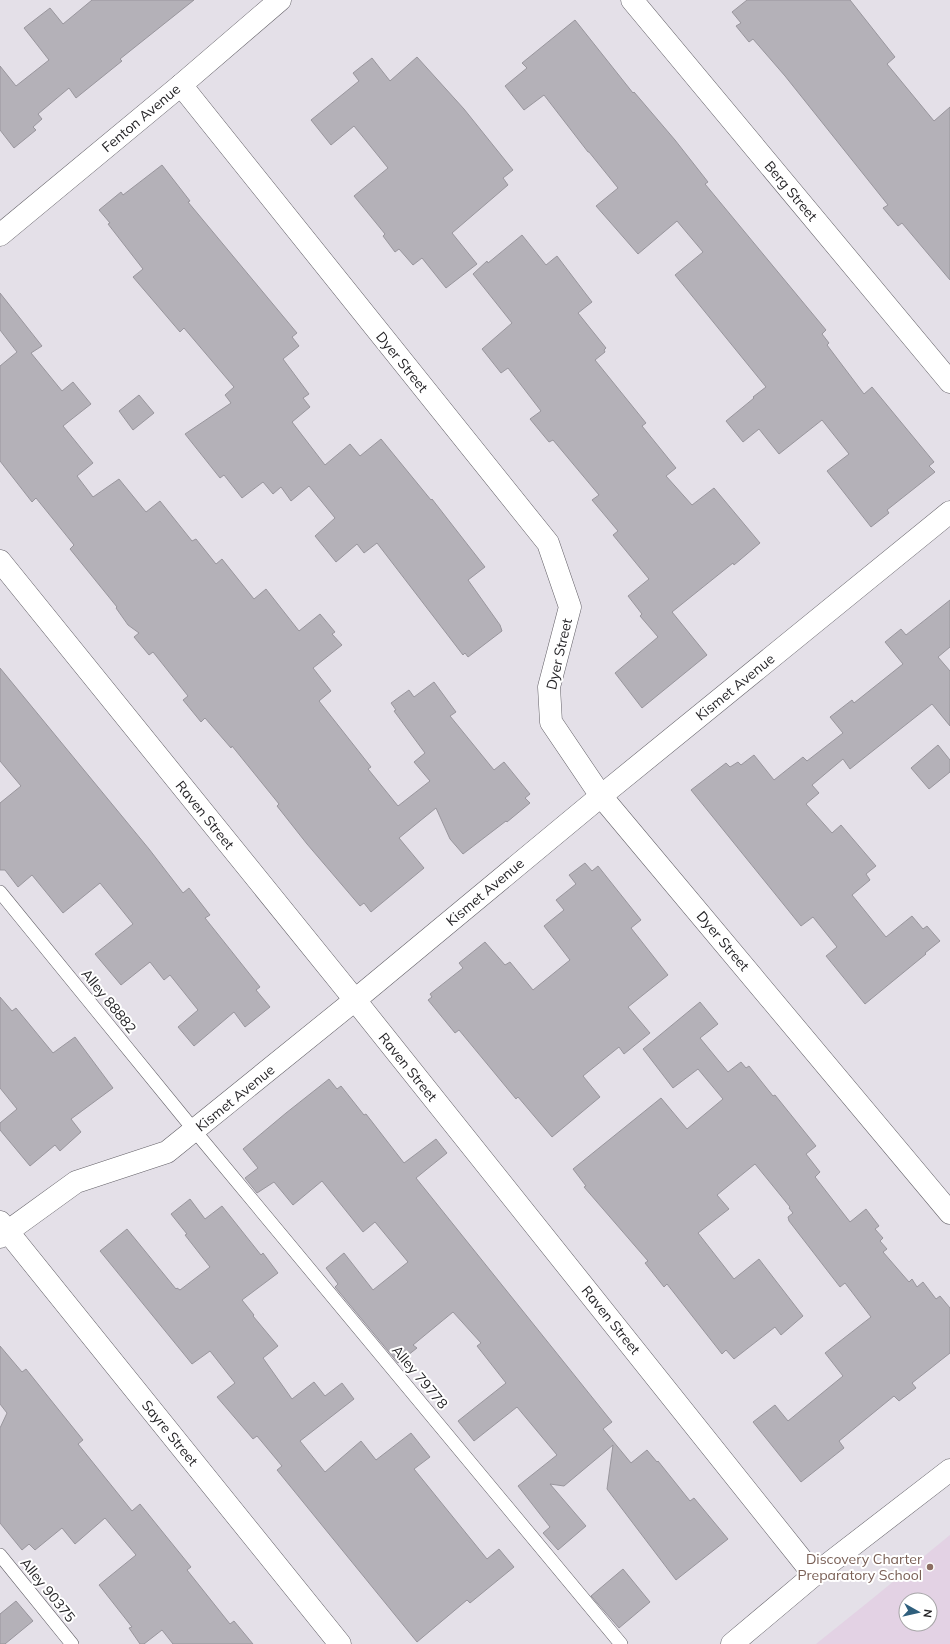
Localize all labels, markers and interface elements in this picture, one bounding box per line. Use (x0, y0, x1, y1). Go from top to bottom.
street label: Fenton Avenue (98, 80, 184, 156)
street label: Berg Street (761, 157, 821, 225)
street label: Dyer Street (372, 328, 432, 396)
street label: Dyer Street (542, 616, 576, 692)
street label: Kismet Avenue (692, 650, 778, 724)
street label: Raven Street (172, 777, 238, 853)
street label: Kismet Avenue (442, 854, 528, 930)
street label: Dyer Street (693, 907, 753, 975)
street label: Alley 88882 (78, 965, 140, 1037)
street label: Raven Street (375, 1029, 441, 1105)
street label: Kismet Avenue (192, 1061, 278, 1135)
street label: Raven Street (578, 1282, 644, 1358)
street label: Alley 79778 (388, 1342, 452, 1412)
street label: Sayre Street (138, 1396, 202, 1470)
place label: Discovery Charter Preparatory School (798, 1550, 923, 1584)
street label: Alley 90375 (17, 1554, 79, 1626)
marker: Discovery Charter Preparatory School (925, 1562, 935, 1572)
north arrow (898, 1592, 938, 1632)
text: N (920, 1608, 935, 1618)

